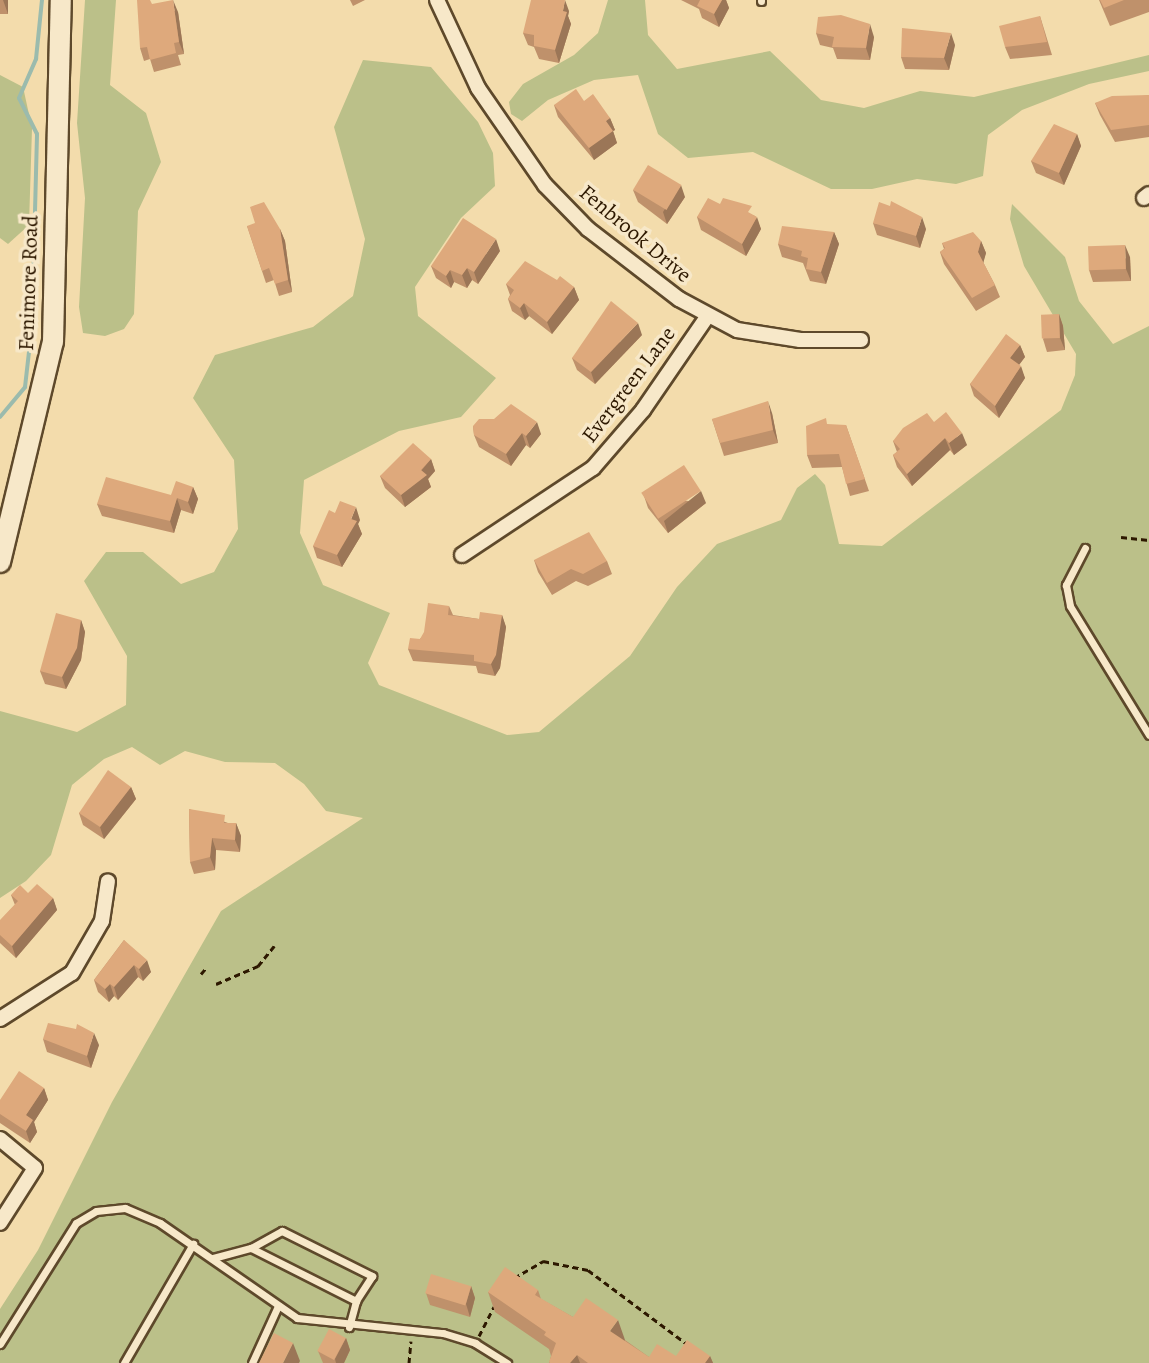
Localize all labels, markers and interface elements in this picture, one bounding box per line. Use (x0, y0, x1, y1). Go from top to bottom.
street label: Fenbrook Drive (574, 179, 696, 289)
street label: Fenimore Road (13, 215, 45, 351)
street label: Evergreen Lane (577, 322, 681, 448)

